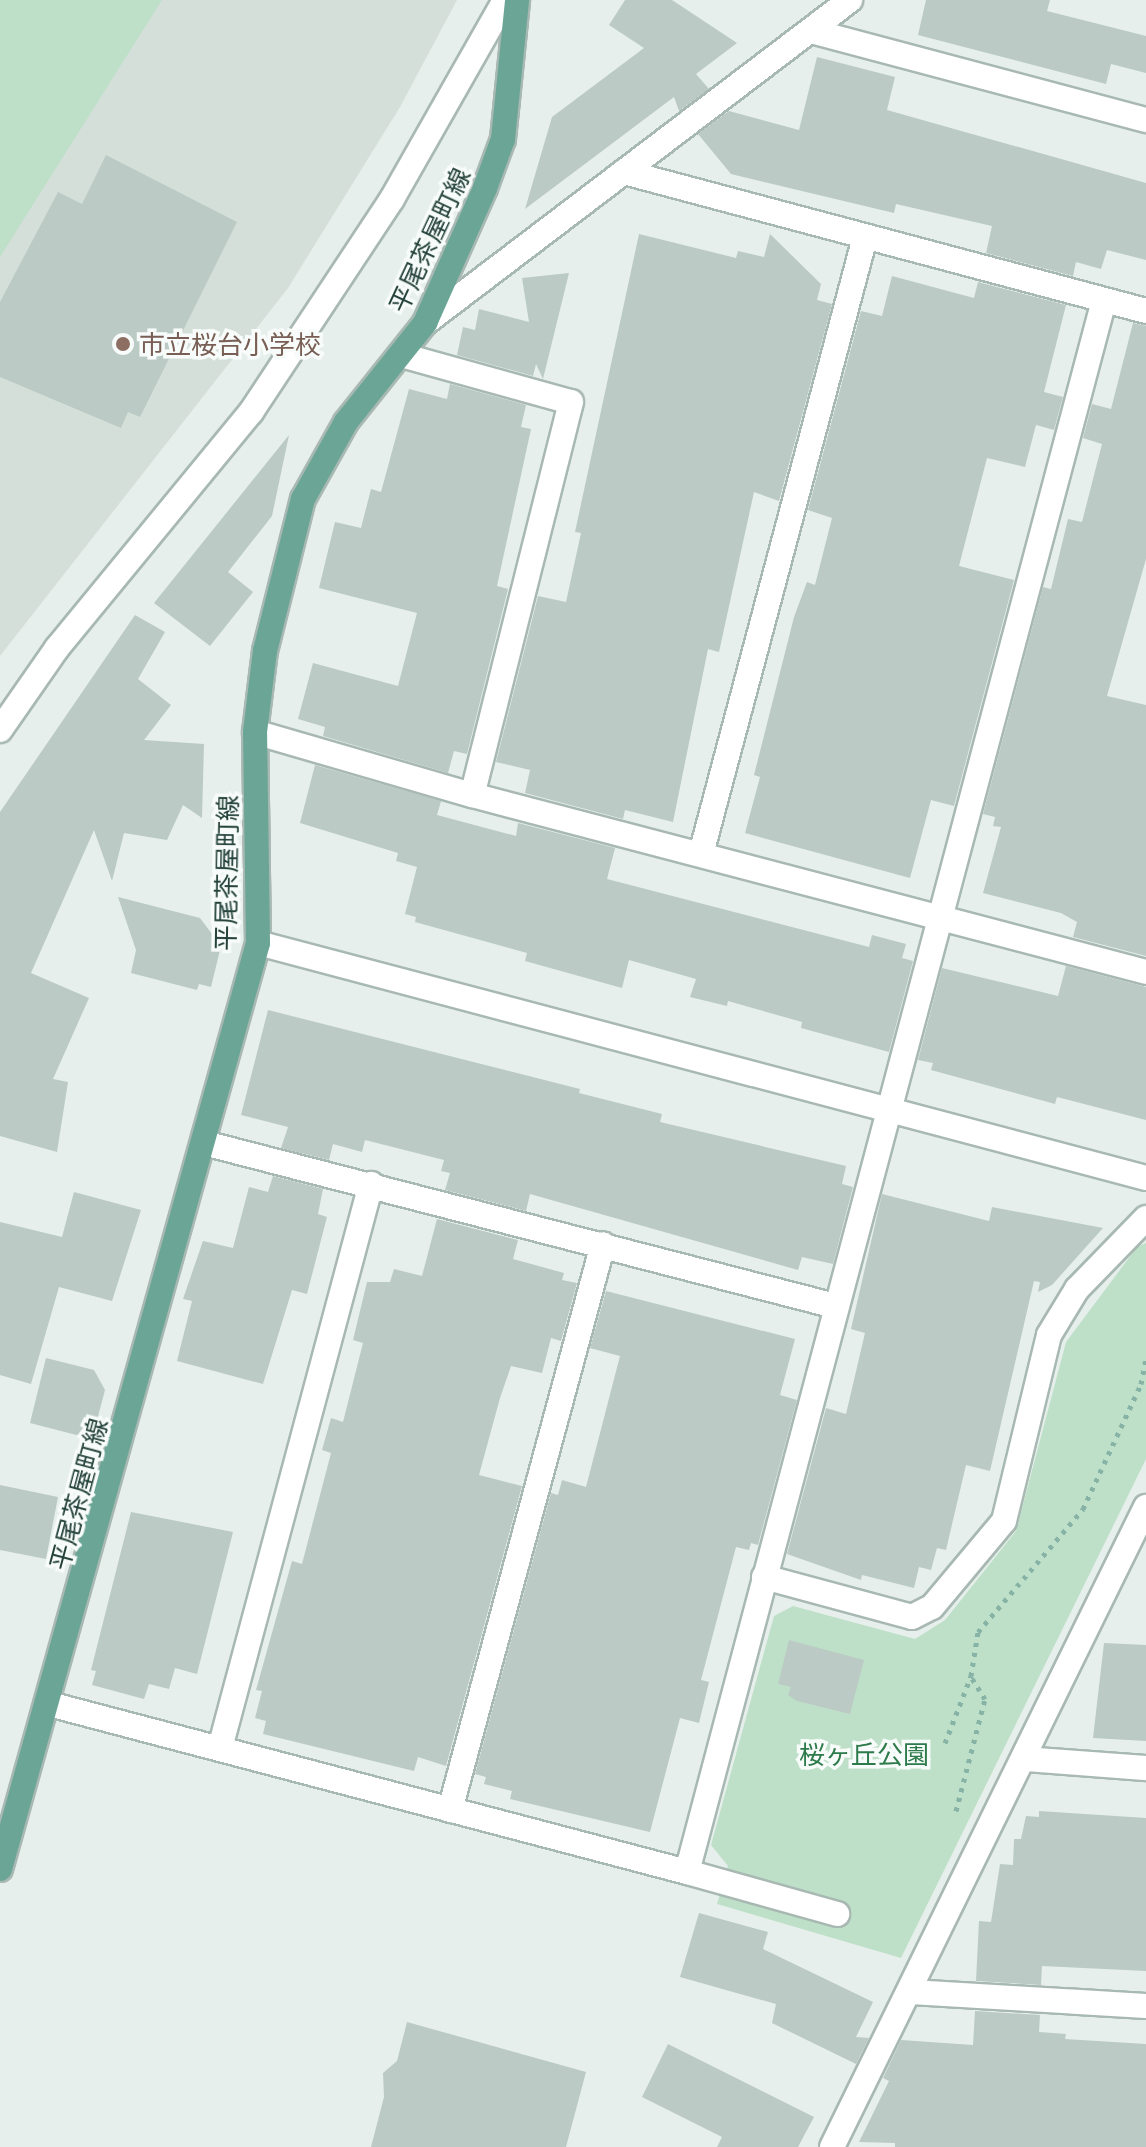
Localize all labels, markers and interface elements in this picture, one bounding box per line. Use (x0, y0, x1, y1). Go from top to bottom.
street label: 平尾茶屋町線 (382, 163, 476, 317)
place label: 市立桜台小学校 (139, 328, 321, 360)
marker: 市立桜台小学校 (114, 335, 132, 353)
street label: 平尾茶屋町線 (209, 795, 243, 951)
street label: 平尾茶屋町線 (43, 1415, 113, 1573)
park label: 桜ヶ丘公園 (799, 1738, 929, 1770)

